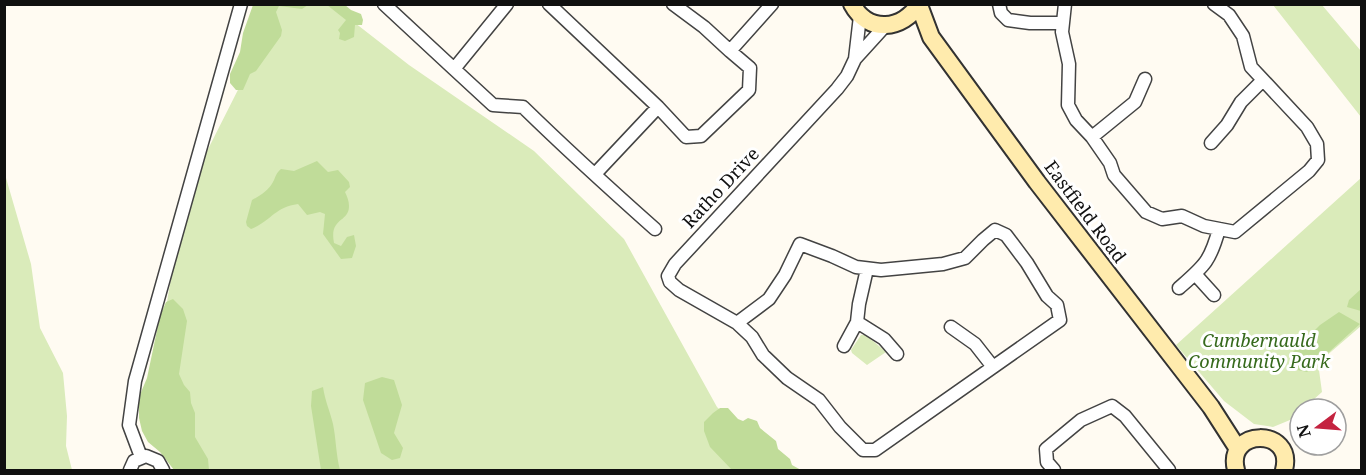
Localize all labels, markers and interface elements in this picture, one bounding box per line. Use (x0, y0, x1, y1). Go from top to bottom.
street label: Ratho Drive (677, 142, 764, 233)
street label: Eastfield Road (1039, 155, 1132, 267)
park label: Cumbernauld Community Park (1188, 328, 1331, 373)
north arrow (1288, 397, 1348, 457)
text: N (1291, 422, 1316, 440)

